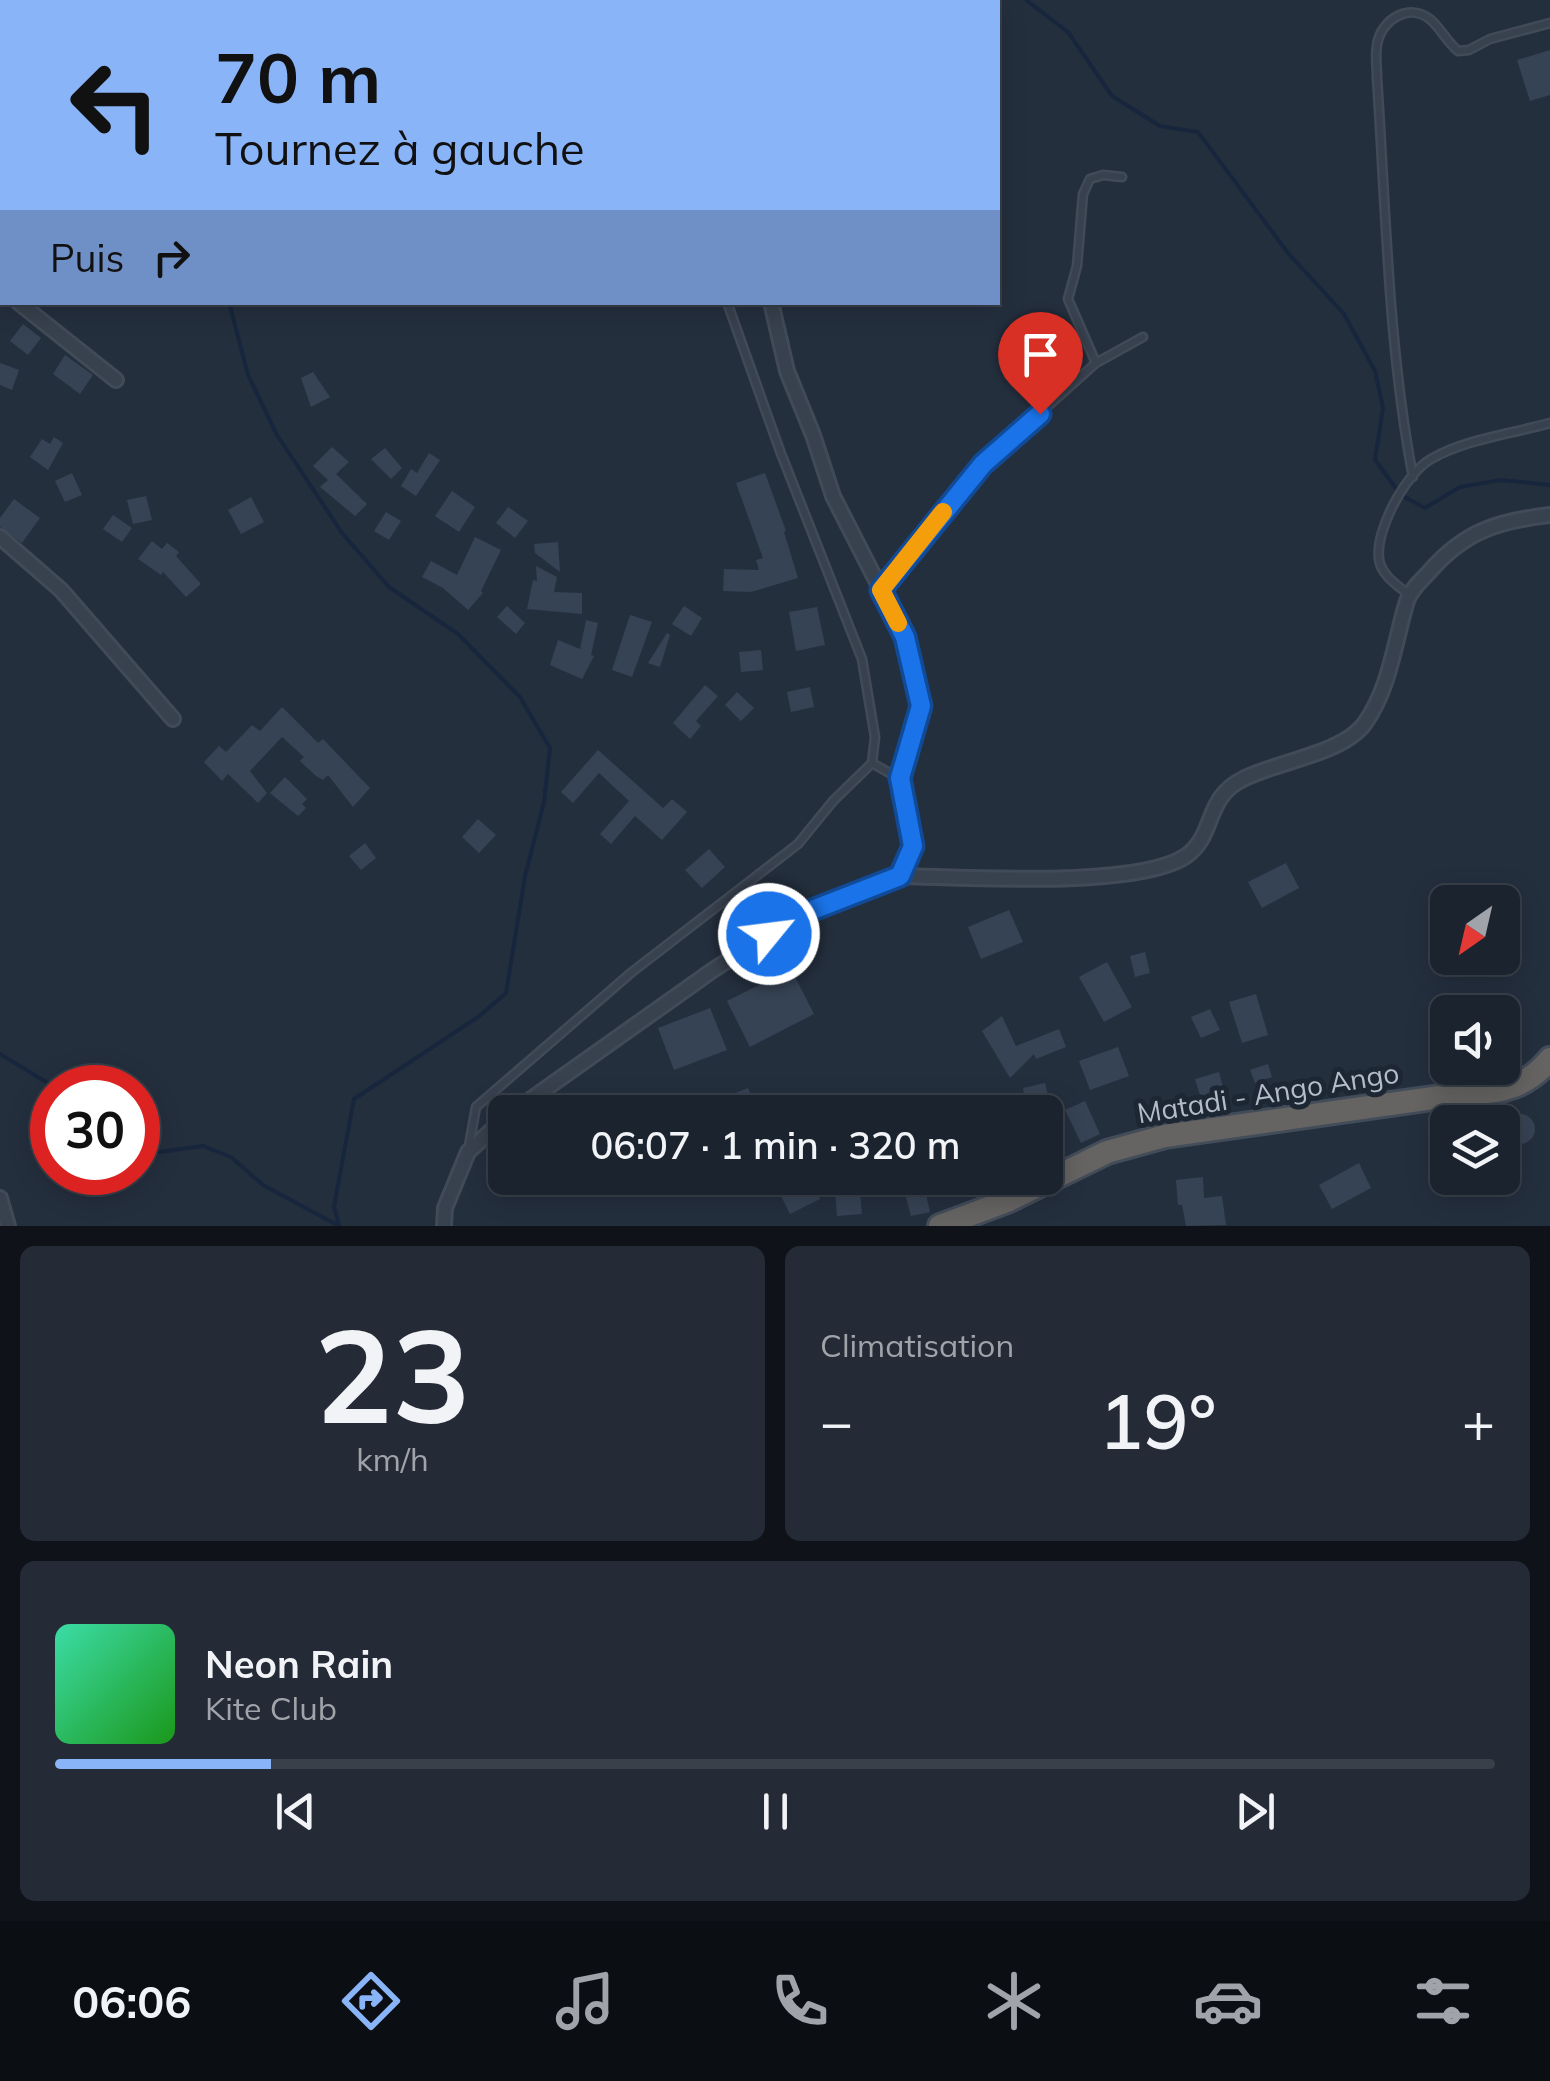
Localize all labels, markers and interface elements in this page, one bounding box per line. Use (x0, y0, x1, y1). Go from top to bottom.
text: 70 m (215, 33, 381, 121)
icon: left (50, 40, 180, 170)
text: Tournez à gauche (215, 120, 585, 176)
icon: right (144, 230, 199, 285)
text: Puis (50, 234, 124, 282)
pin (998, 312, 1083, 415)
icon: arrive (1013, 327, 1068, 382)
position arrow (717, 882, 821, 986)
north arrow (1430, 885, 1520, 975)
map controls (1430, 885, 1520, 1195)
button: sound (1430, 995, 1520, 1085)
street label: Matadi - Ango Ango (1135, 1055, 1401, 1130)
speed limit sign: 30 (30, 1065, 160, 1195)
button: layers (1430, 1105, 1520, 1195)
text: 06:07 · 1 min · 320 m (590, 1121, 961, 1169)
text: 23 (314, 1292, 471, 1456)
text: Climatisation (820, 1325, 1014, 1365)
text: 19° (1098, 1374, 1217, 1468)
text: − (820, 1387, 853, 1456)
text: + (1462, 1387, 1495, 1456)
text: km/h (356, 1439, 429, 1479)
text: Neon Rain (205, 1640, 393, 1688)
text: Kite Club (205, 1688, 337, 1728)
icon: previous (268, 1784, 323, 1839)
icon: pause (748, 1784, 803, 1839)
icon: next (1228, 1784, 1283, 1839)
icon: directions (336, 1966, 406, 2036)
icon: music (550, 1966, 620, 2036)
icon: phone (765, 1966, 835, 2036)
icon: climate (979, 1966, 1049, 2036)
icon: car (1193, 1966, 1263, 2036)
icon: filters (1408, 1966, 1478, 2036)
text: 06:06 (72, 1973, 191, 2029)

